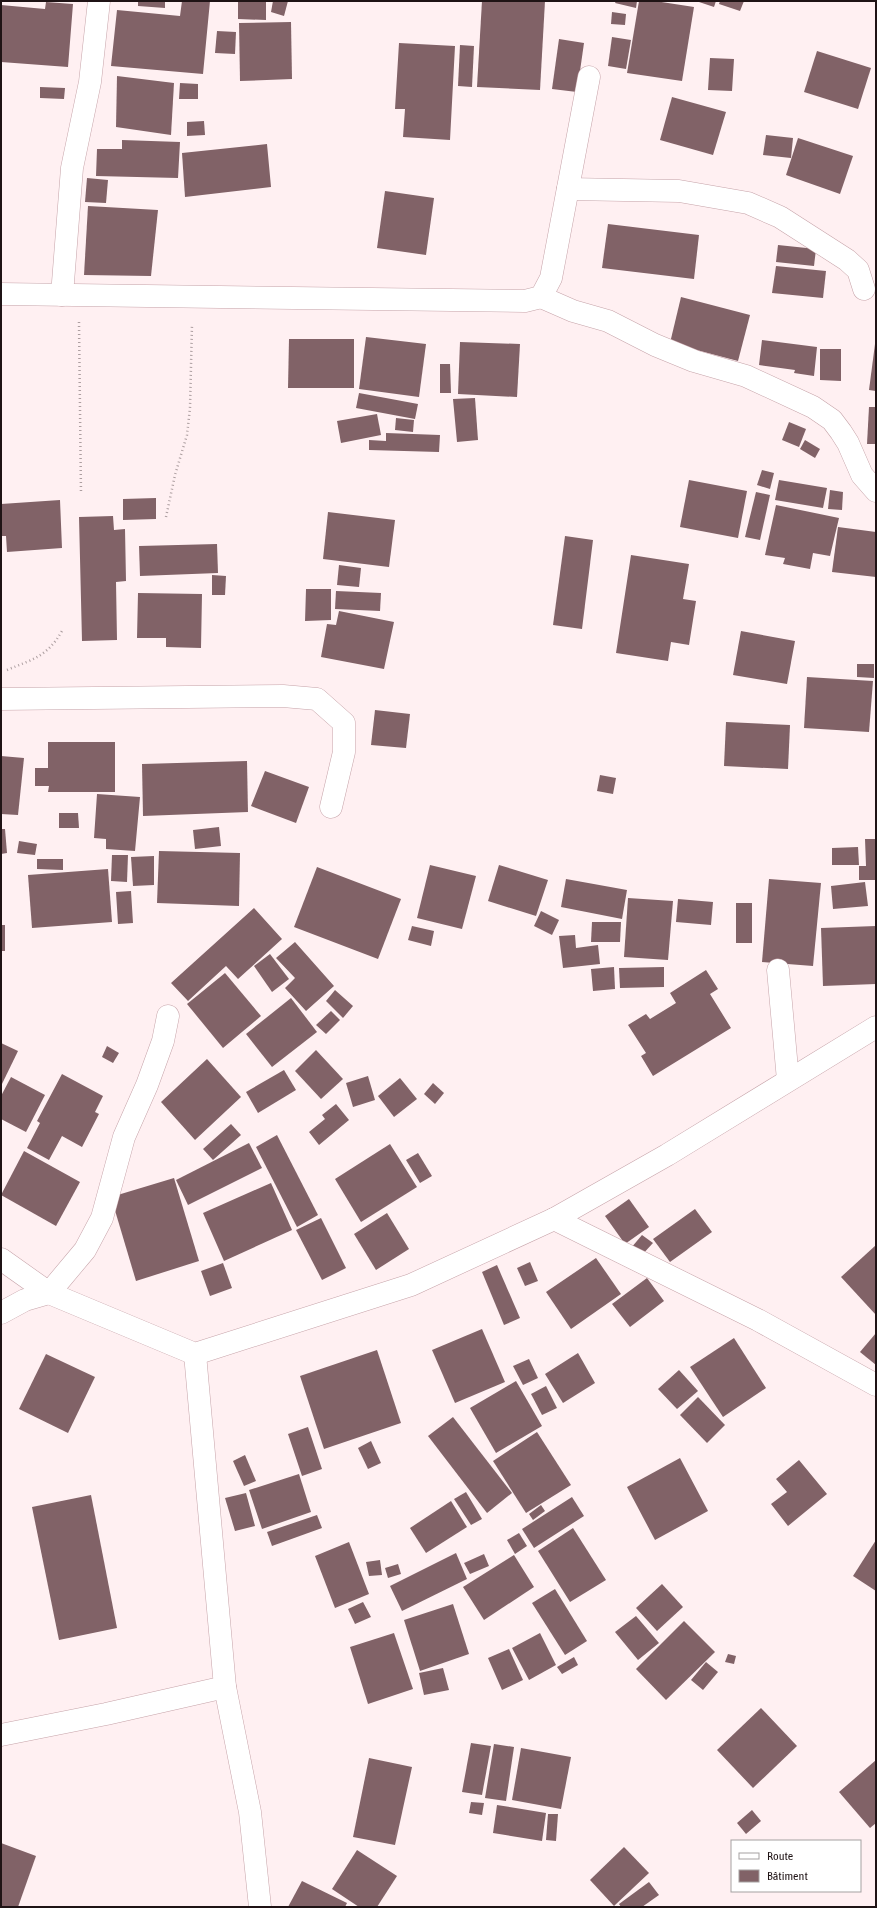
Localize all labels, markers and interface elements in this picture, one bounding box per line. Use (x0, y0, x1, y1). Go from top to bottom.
legend (731, 1840, 861, 1892)
text: Route (767, 1849, 793, 1863)
text: Bâtiment (767, 1869, 808, 1883)

